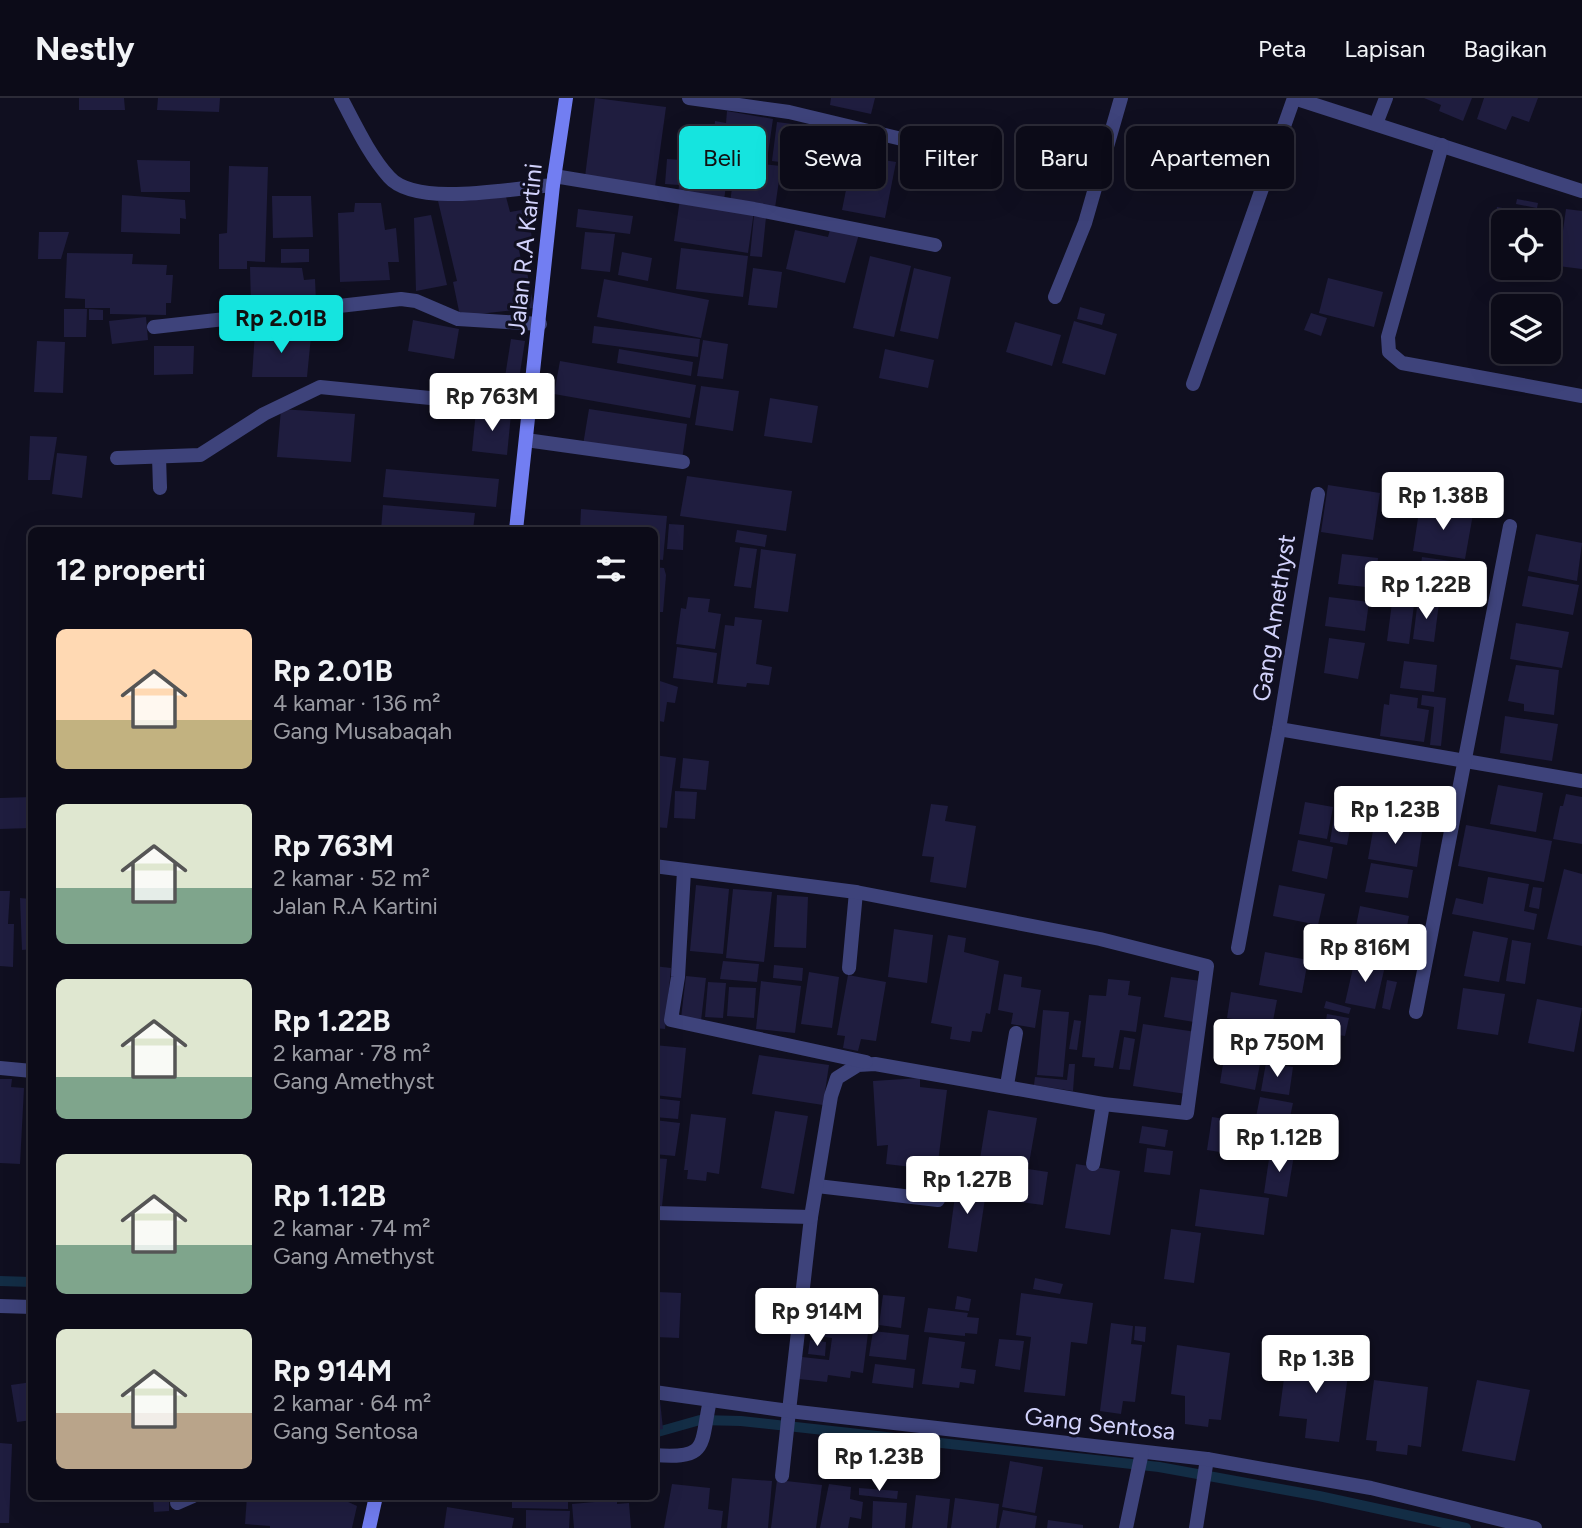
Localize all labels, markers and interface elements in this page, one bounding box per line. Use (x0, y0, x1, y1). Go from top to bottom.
text: Nestly (35, 29, 135, 68)
text: Peta (1258, 34, 1306, 63)
text: Lapisan (1344, 34, 1425, 63)
text: Bagikan (1463, 34, 1547, 63)
chip: Beli (679, 126, 766, 189)
chip: Sewa (780, 126, 886, 189)
chip: Filter (900, 126, 1002, 189)
chip: Baru (1016, 126, 1112, 189)
chip: Apartemen (1126, 126, 1294, 189)
street label: Jalan R.A Kartini (501, 162, 548, 336)
map controls (1491, 210, 1561, 364)
button: locate (1491, 210, 1561, 280)
button: layers (1491, 294, 1561, 364)
pin: Rp 2.01B (209, 296, 353, 355)
text: Rp 2.01B (235, 304, 327, 332)
pin: Rp 763M (427, 374, 557, 433)
text: Rp 763M (446, 382, 538, 410)
pin: Rp 1.38B (1371, 472, 1515, 532)
text: Rp 1.38B (1398, 481, 1488, 509)
street label: Gang Amethyst (1246, 532, 1301, 704)
icon: filters (592, 550, 630, 588)
text: 12 properti (56, 551, 206, 588)
pin: Rp 1.22B (1354, 561, 1498, 621)
text: Rp 1.22B (1381, 570, 1471, 598)
text: Rp 2.01B (273, 652, 393, 689)
icon: home (112, 657, 196, 741)
text: 4 kamar · 136 m² (273, 689, 440, 717)
text: Gang Musabaqah (273, 717, 452, 745)
pin: Rp 1.23B (1323, 786, 1467, 846)
text: Rp 1.23B (1350, 795, 1440, 823)
text: Rp 763M (273, 827, 394, 864)
icon: home (112, 832, 196, 916)
text: 2 kamar · 52 m² (273, 864, 430, 892)
text: Jalan R.A Kartini (273, 892, 438, 920)
pin: Rp 816M (1300, 924, 1430, 984)
text: Rp 816M (1320, 933, 1410, 961)
text: Rp 1.22B (273, 1002, 391, 1039)
icon: home (112, 1007, 196, 1091)
pin: Rp 750M (1212, 1020, 1342, 1079)
text: Rp 750M (1230, 1028, 1324, 1056)
text: 2 kamar · 78 m² (273, 1039, 431, 1067)
text: Gang Amethyst (273, 1067, 435, 1095)
pin: Rp 1.12B (1207, 1114, 1351, 1174)
text: Rp 1.12B (1236, 1123, 1322, 1151)
pin: Rp 1.27B (895, 1156, 1039, 1216)
text: Rp 1.27B (922, 1165, 1012, 1193)
text: Rp 1.12B (273, 1177, 386, 1214)
icon: home (112, 1182, 196, 1266)
text: 2 kamar · 74 m² (273, 1214, 431, 1242)
text: Gang Amethyst (273, 1242, 435, 1270)
pin: Rp 914M (752, 1288, 882, 1348)
text: Rp 914M (771, 1297, 863, 1325)
pin: Rp 1.3B (1251, 1336, 1381, 1395)
text: Rp 1.3B (1278, 1344, 1354, 1372)
text: Rp 914M (273, 1352, 392, 1389)
icon: home (112, 1357, 196, 1441)
text: 2 kamar · 64 m² (273, 1389, 431, 1417)
street label: Gang Sentosa (1023, 1401, 1177, 1446)
text: Gang Sentosa (273, 1417, 418, 1445)
pin: Rp 1.23B (807, 1434, 951, 1493)
text: Rp 1.23B (834, 1442, 924, 1470)

